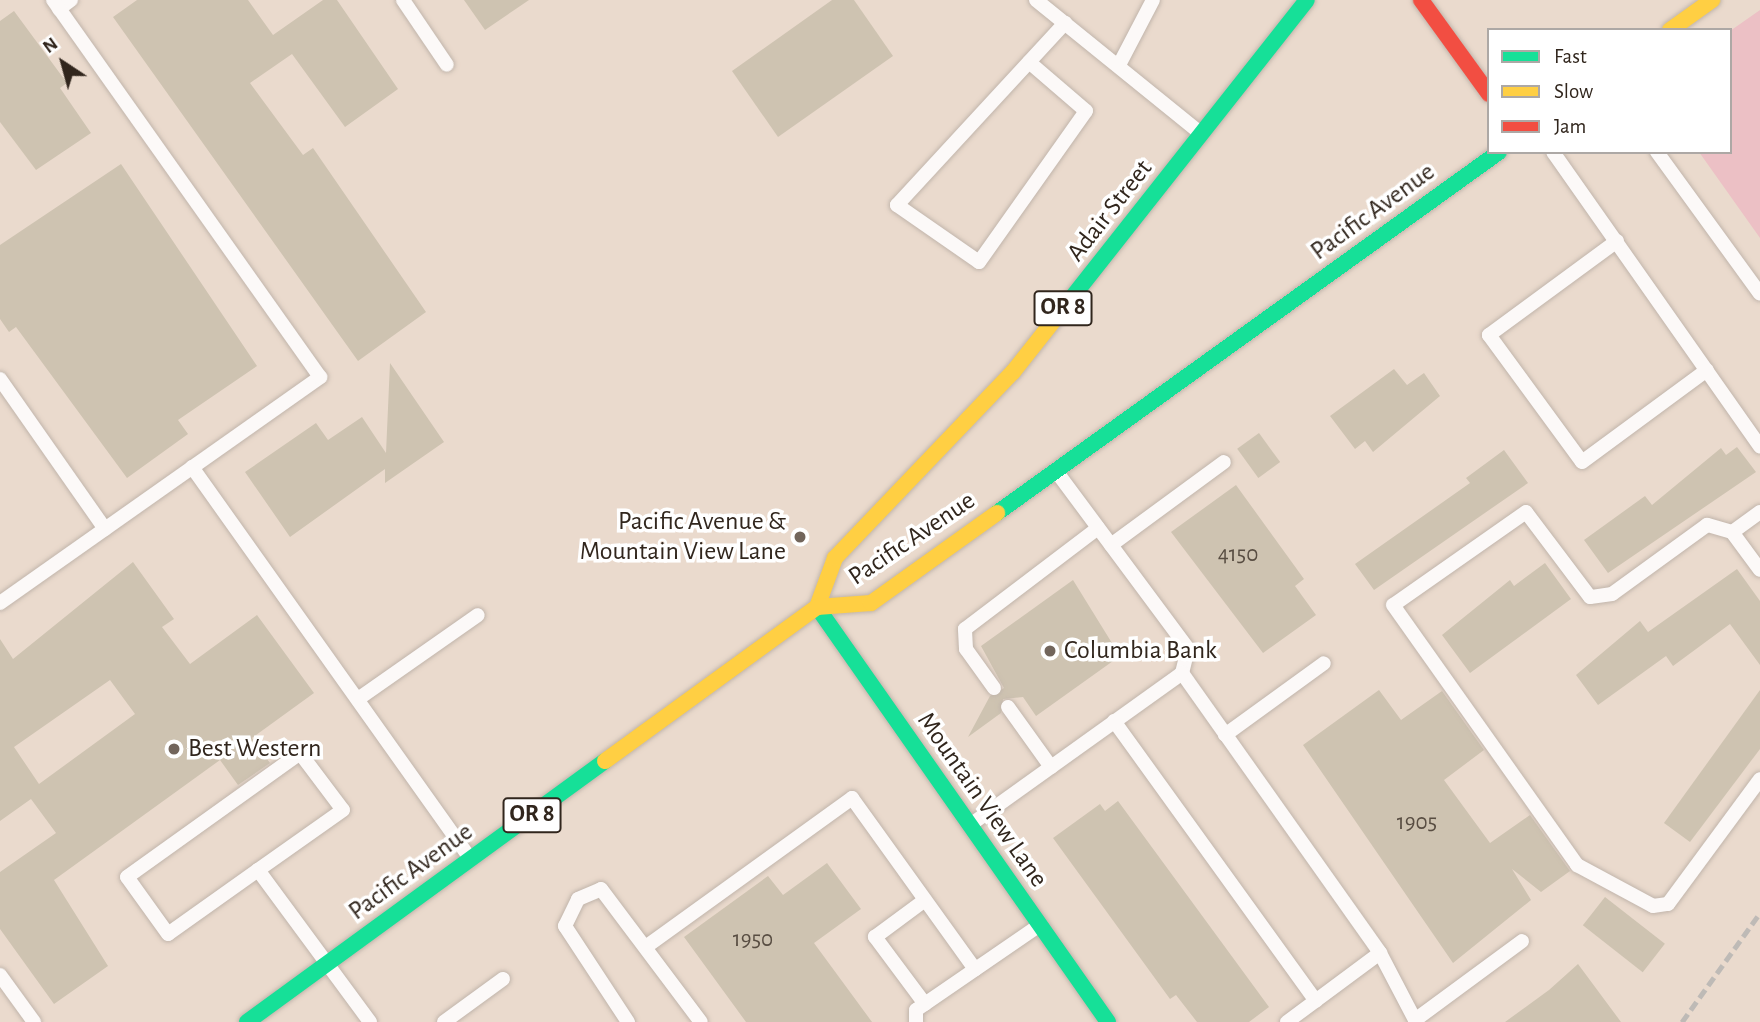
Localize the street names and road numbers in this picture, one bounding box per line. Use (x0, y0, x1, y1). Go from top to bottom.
street label: Adair Street (1061, 154, 1159, 268)
street label: Pacific Avenue (1305, 157, 1441, 267)
road number: OR 8 (1033, 288, 1093, 328)
street label: Pacific Avenue (843, 485, 981, 593)
street label: Mountain View Lane (910, 707, 1054, 893)
road number: OR 8 (502, 794, 562, 836)
street label: Pacific Avenue (343, 817, 479, 927)

